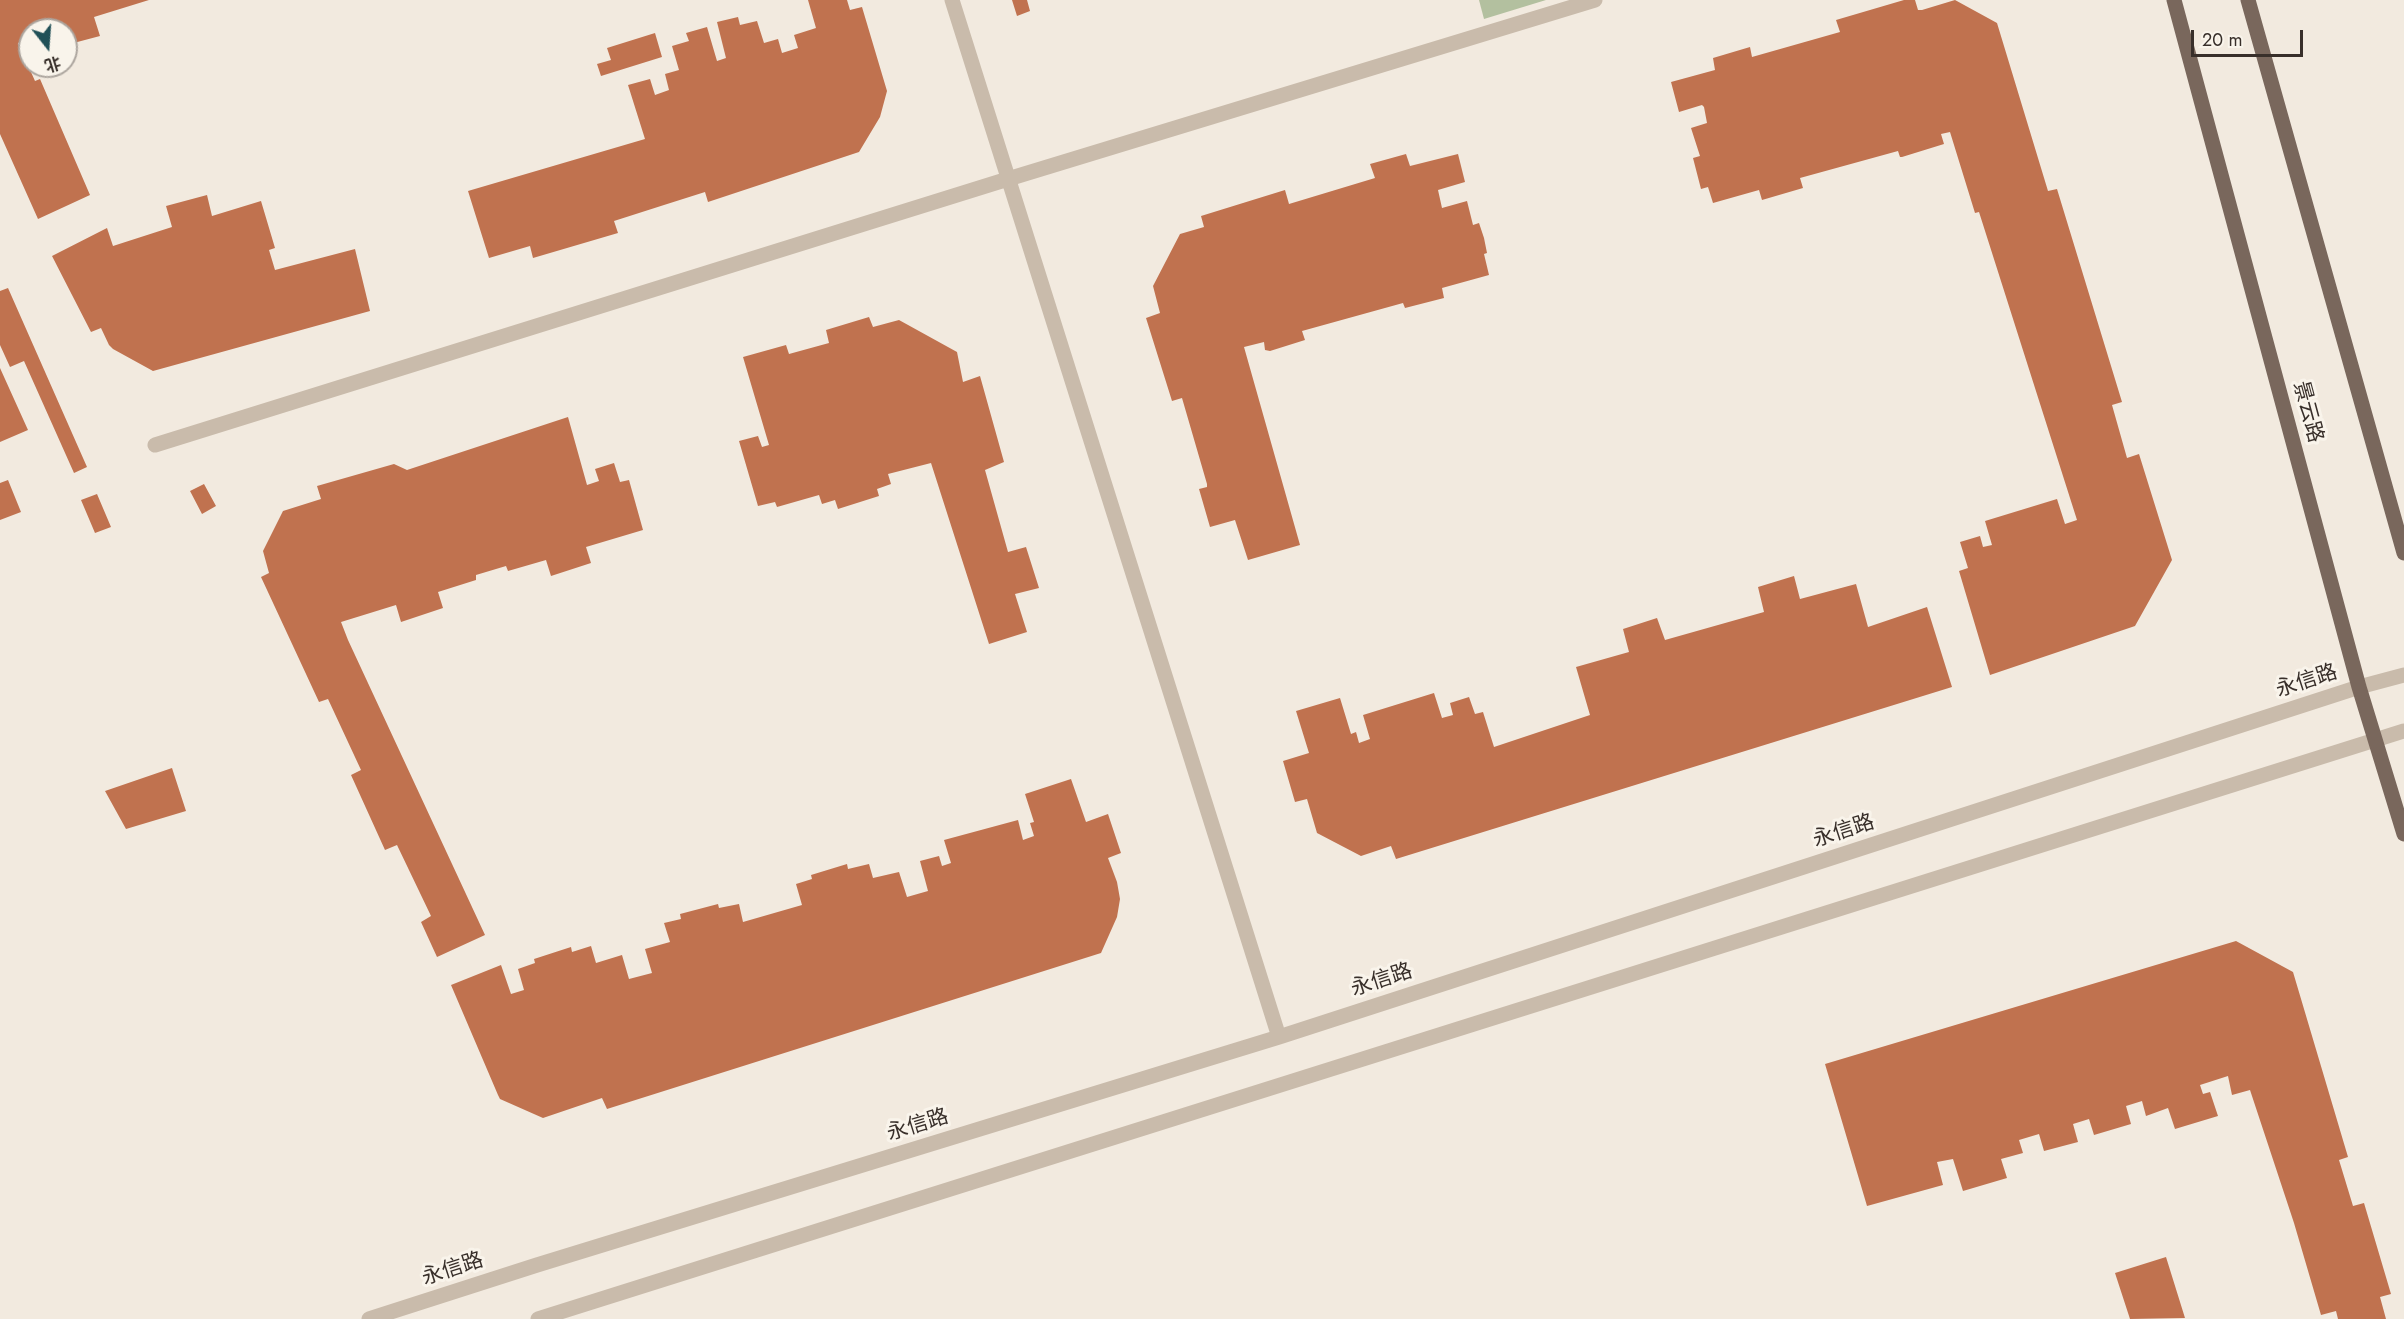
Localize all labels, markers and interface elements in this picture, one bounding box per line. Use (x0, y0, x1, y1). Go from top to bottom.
north arrow (18, 18, 78, 78)
scale bar (2194, 18, 2306, 56)
text: 20 m (2202, 27, 2242, 53)
text: 北 (42, 50, 64, 77)
street label: 景云路 (2287, 378, 2327, 446)
street label: 永信路 (2273, 660, 2341, 704)
street label: 永信路 (1810, 810, 1878, 854)
street label: 永信路 (1348, 959, 1416, 1003)
street label: 永信路 (884, 1105, 952, 1147)
street label: 永信路 (419, 1248, 487, 1292)

